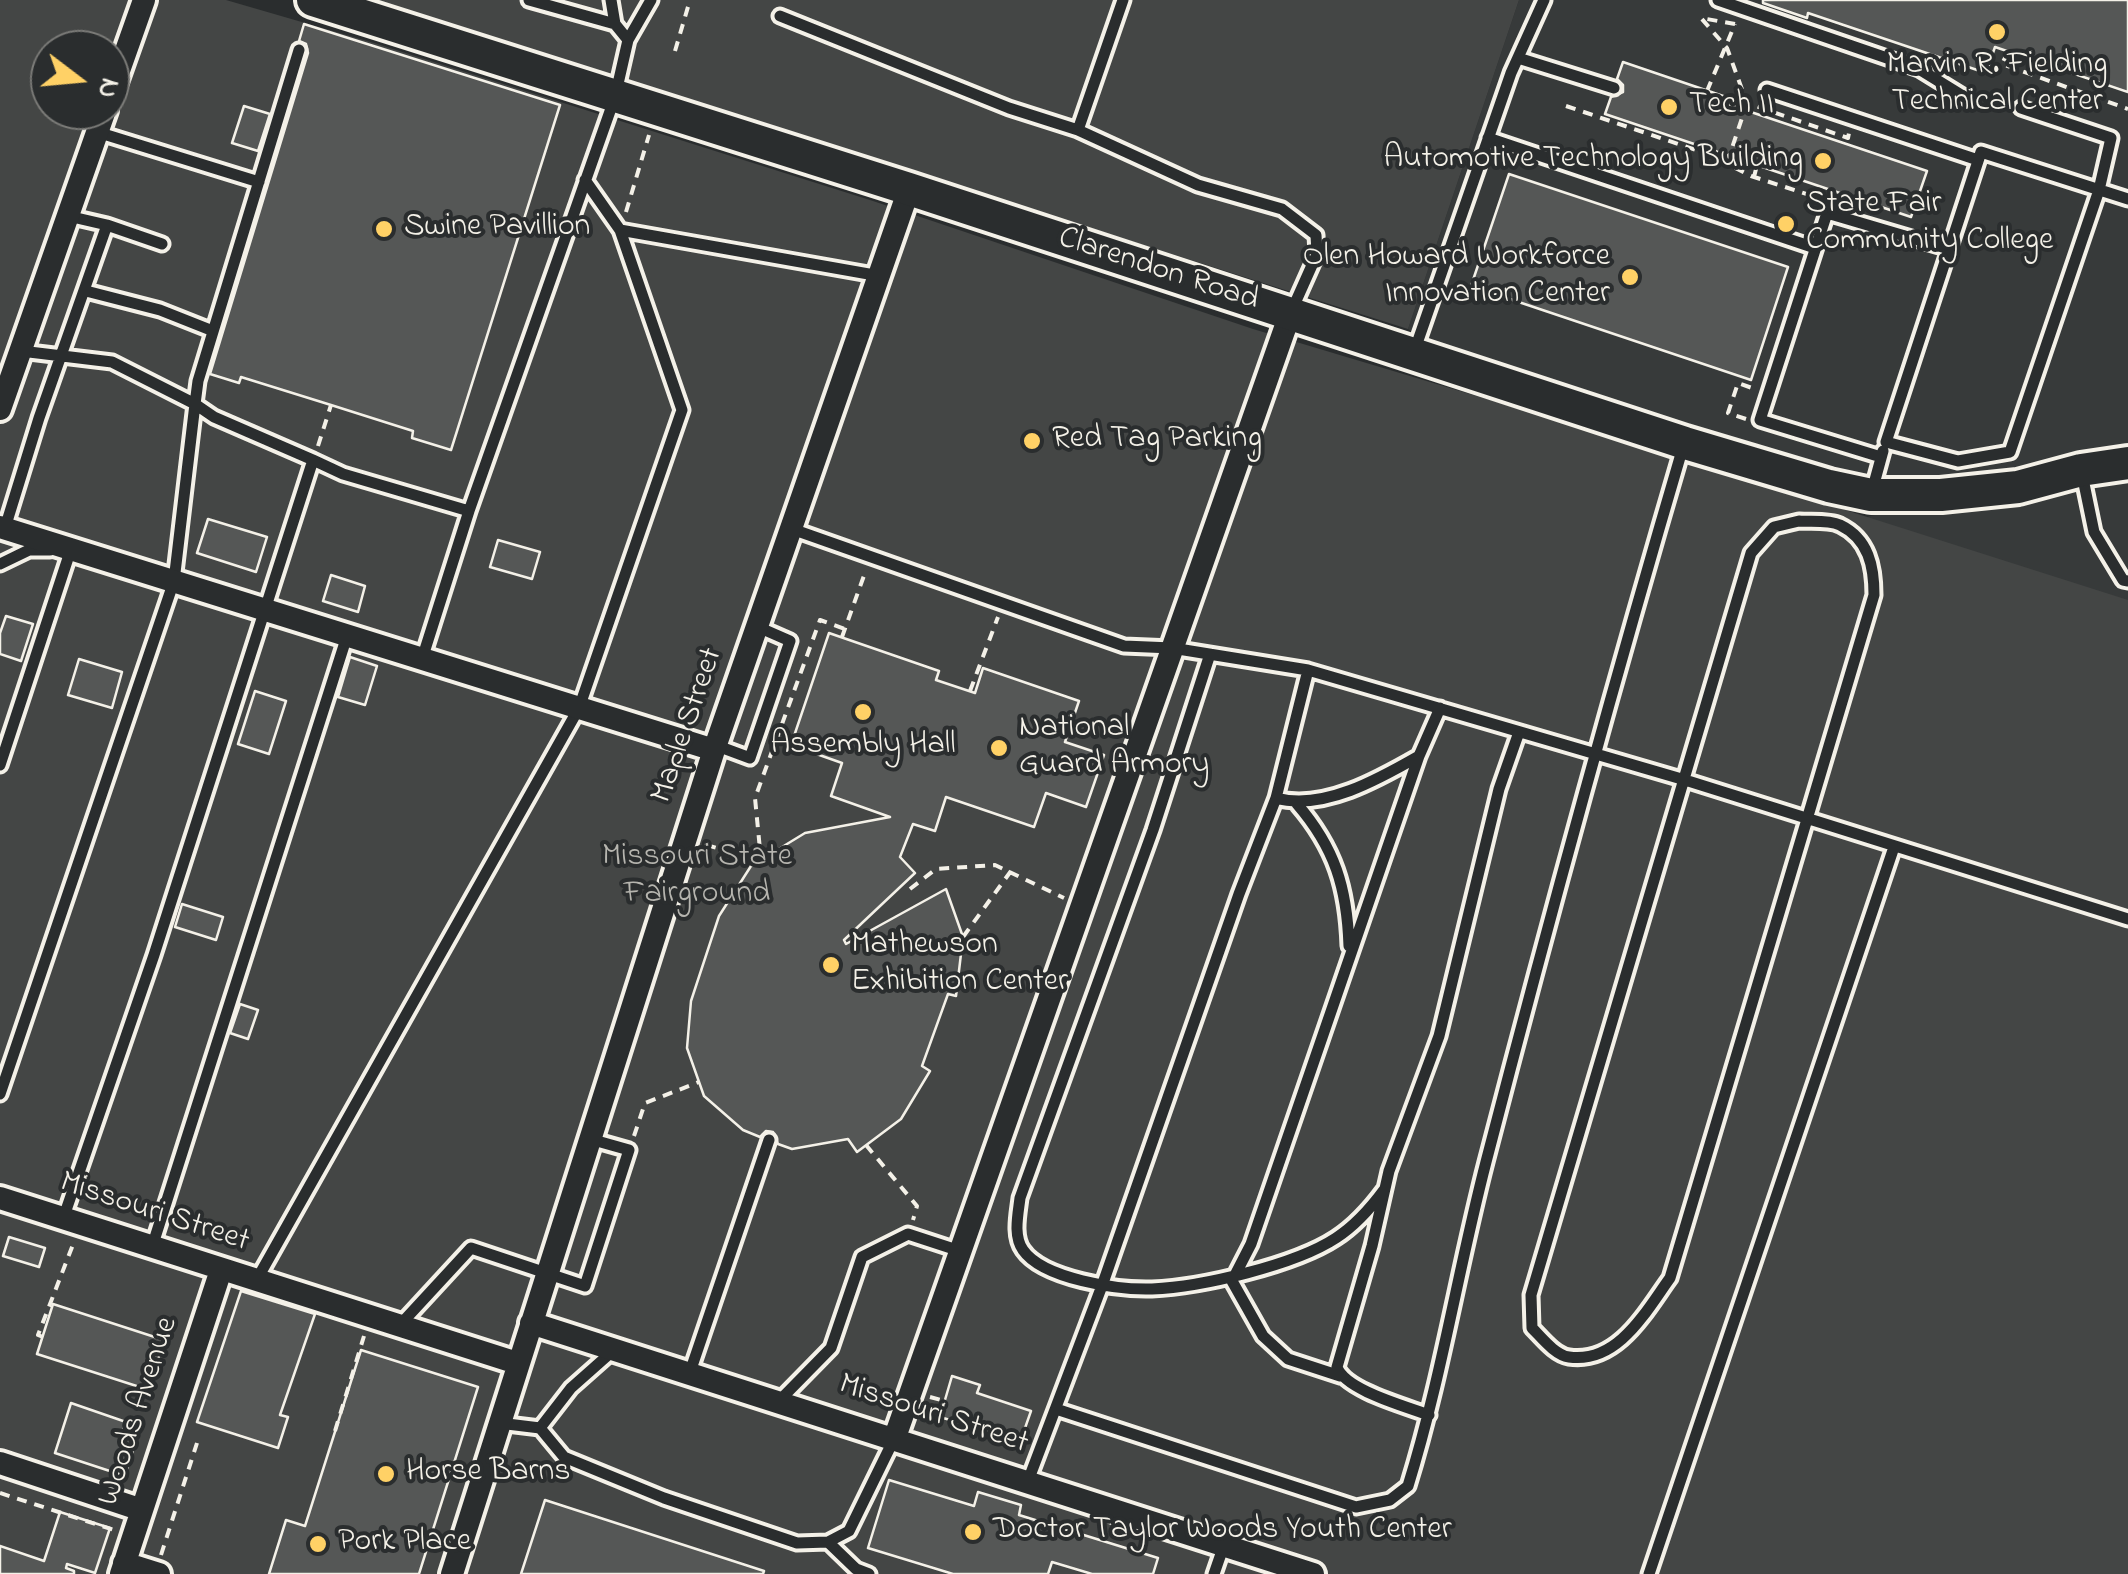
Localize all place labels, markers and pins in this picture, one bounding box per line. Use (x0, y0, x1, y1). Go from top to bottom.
marker: Marvin R. Fielding Technical Center (1986, 21, 2008, 43)
place label: Marvin R. Fielding Technical Center (1887, 48, 2107, 123)
place label: Tech II (1689, 88, 1774, 126)
marker: Tech II (1658, 96, 1680, 118)
place label: Automotive Technology Building (1384, 142, 1803, 180)
marker: Automotive Technology Building (1812, 150, 1834, 172)
place label: State Fair Community College (1806, 187, 2053, 262)
place label: Swine Pavillion (404, 210, 590, 248)
marker: State Fair Community College (1775, 213, 1797, 235)
marker: Swine Pavillion (373, 218, 395, 240)
place label: Olen Howard Workforce Innovation Center (1303, 240, 1610, 315)
marker: Olen Howard Workforce Innovation Center (1619, 266, 1641, 288)
place label: Red Tag Parking (1052, 422, 1262, 460)
marker: Red Tag Parking (1021, 430, 1043, 452)
marker: Assembly Hall (852, 701, 874, 723)
place label: National Guard Armory (1019, 711, 1209, 786)
place label: Assembly Hall (770, 728, 956, 766)
marker: National Guard Armory (988, 737, 1010, 759)
place label: Mathewson Exhibition Center (851, 928, 1068, 1003)
marker: Mathewson Exhibition Center (820, 954, 842, 976)
place label: Horse Barns (406, 1455, 571, 1493)
marker: Horse Barns (375, 1463, 397, 1485)
place label: Doctor Taylor Woods Youth Center (993, 1513, 1452, 1551)
marker: Doctor Taylor Woods Youth Center (962, 1521, 984, 1543)
place label: Pork Place (338, 1525, 471, 1563)
marker: Pork Place (307, 1533, 329, 1555)

